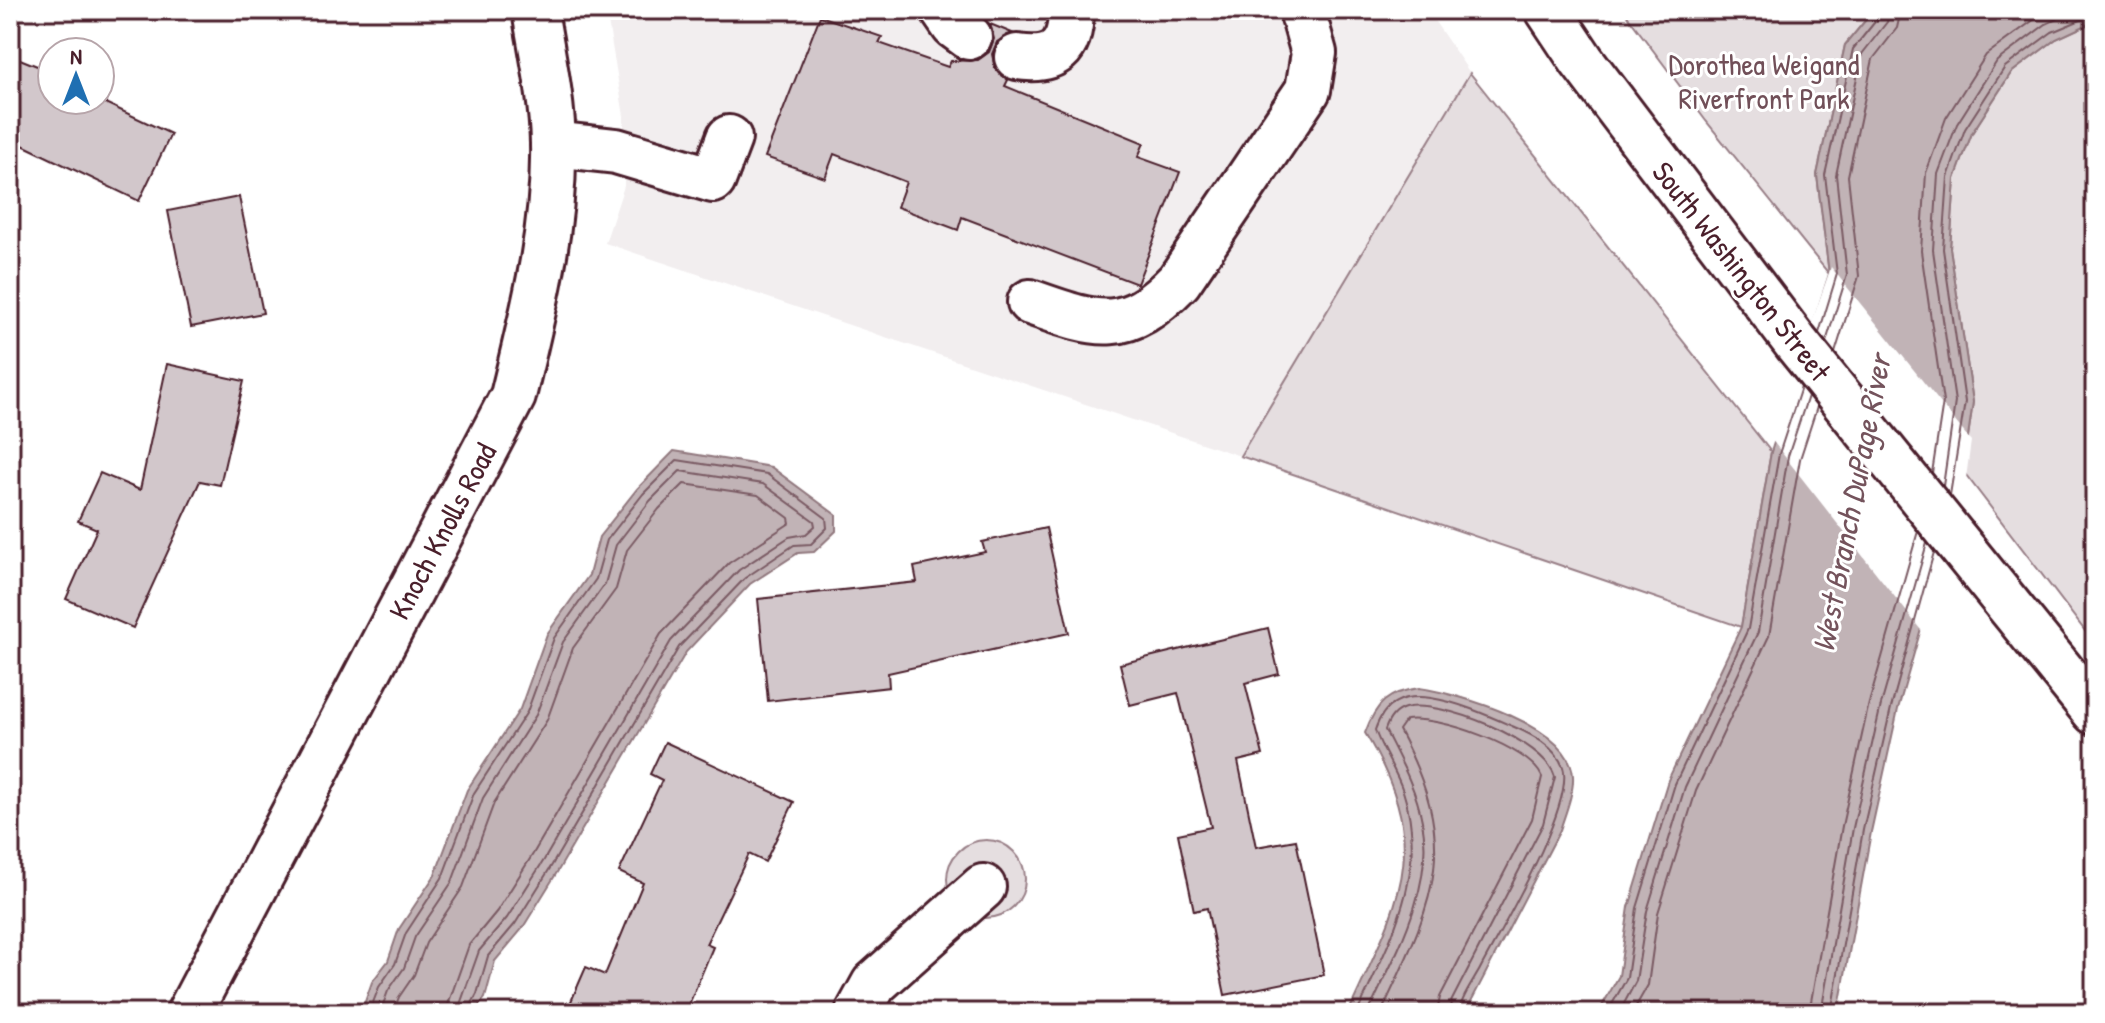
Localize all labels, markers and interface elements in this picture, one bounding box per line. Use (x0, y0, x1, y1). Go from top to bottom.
north arrow (36, 36, 116, 116)
text: N (70, 41, 82, 71)
park label: Dorothea Weigand Riverfront Park (1668, 44, 1860, 118)
street label: South Washington Street (1644, 153, 1841, 390)
water label: West Branch DuPage River (1801, 347, 1902, 655)
street label: Knoch Knolls Road (379, 436, 505, 626)

